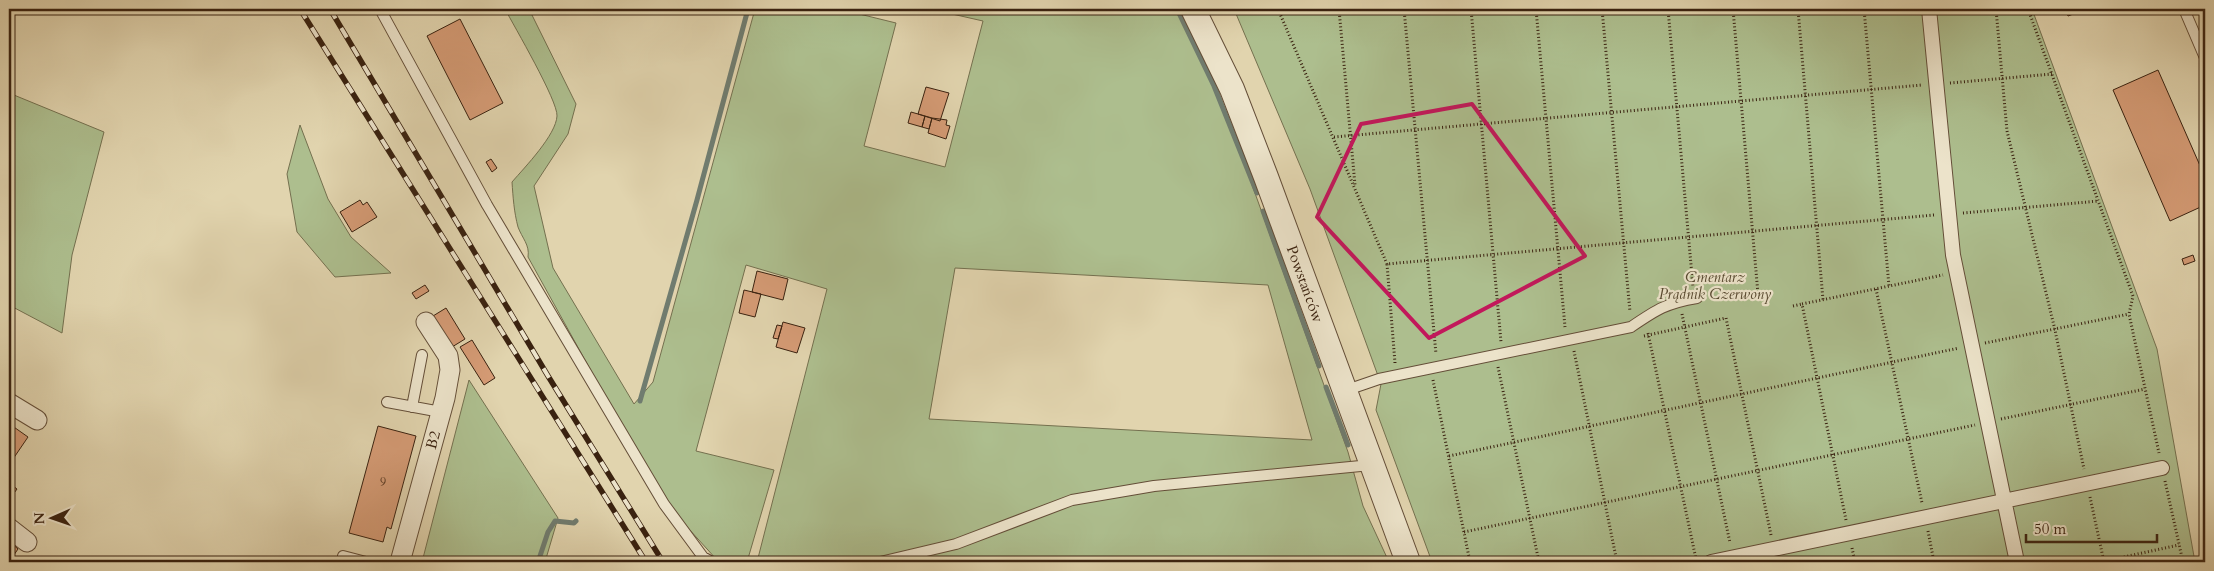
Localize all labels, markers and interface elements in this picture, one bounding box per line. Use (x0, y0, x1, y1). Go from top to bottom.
street label: Powstańców (1282, 243, 1328, 325)
park label: Cmentarz Prądnik Czerwony (1659, 267, 1772, 304)
street label: B2 (421, 428, 445, 451)
house number: 9 (380, 474, 386, 490)
north arrow (28, 494, 78, 544)
scale bar (2026, 511, 2158, 543)
text: N (30, 512, 49, 525)
text: 50 m (2034, 519, 2066, 539)

